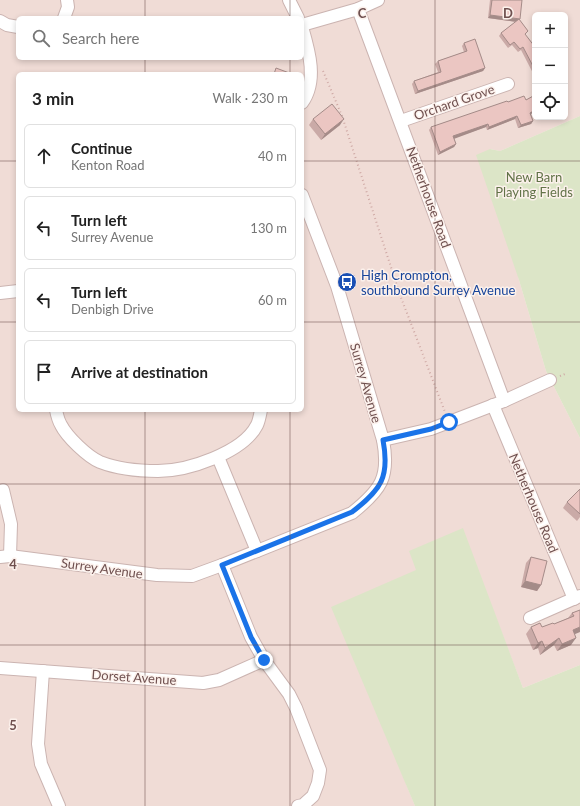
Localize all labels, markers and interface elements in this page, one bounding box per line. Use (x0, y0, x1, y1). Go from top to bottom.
text: C (358, 5, 367, 21)
text: D (503, 5, 513, 21)
map controls (532, 12, 568, 120)
button: + (532, 12, 568, 48)
search box (16, 16, 304, 60)
icon: search (30, 27, 52, 49)
text: Search here (62, 29, 139, 47)
button: − (532, 48, 568, 84)
street label: Orchard Grove (412, 81, 497, 123)
button: locate (532, 84, 568, 120)
text: 3 min (32, 88, 74, 109)
text: Walk · 230 m (212, 90, 288, 106)
text: Continue (71, 139, 132, 157)
street label: Netherhouse Road (403, 144, 455, 250)
icon: ahead (33, 145, 55, 167)
text: 40 m (258, 148, 287, 164)
text: Kenton Road (71, 157, 145, 173)
park label: New Barn Playing Fields (495, 169, 573, 200)
text: Turn left (71, 211, 127, 229)
icon: left (33, 217, 55, 239)
text: 130 m (250, 220, 287, 236)
text: Surrey Avenue (71, 229, 153, 245)
place label: High Crompton, southbound Surrey Avenue (361, 267, 515, 298)
bus stop icon: High Crompton, southbound Surrey Avenue (336, 271, 358, 293)
text: Turn left (71, 283, 127, 301)
icon: left (33, 289, 55, 311)
text: 60 m (258, 292, 287, 308)
text: Denbigh Drive (71, 301, 154, 317)
street label: Surrey Avenue (347, 341, 385, 425)
icon: arrive (33, 361, 55, 383)
text: Arrive at destination (71, 363, 208, 381)
route start (440, 413, 458, 431)
street label: Netherhouse Road (506, 451, 562, 555)
street label: Surrey Avenue (60, 554, 144, 582)
text: 4 (9, 556, 17, 572)
route end (255, 651, 273, 669)
street label: Dorset Avenue (91, 666, 177, 688)
text: 5 (9, 717, 17, 733)

